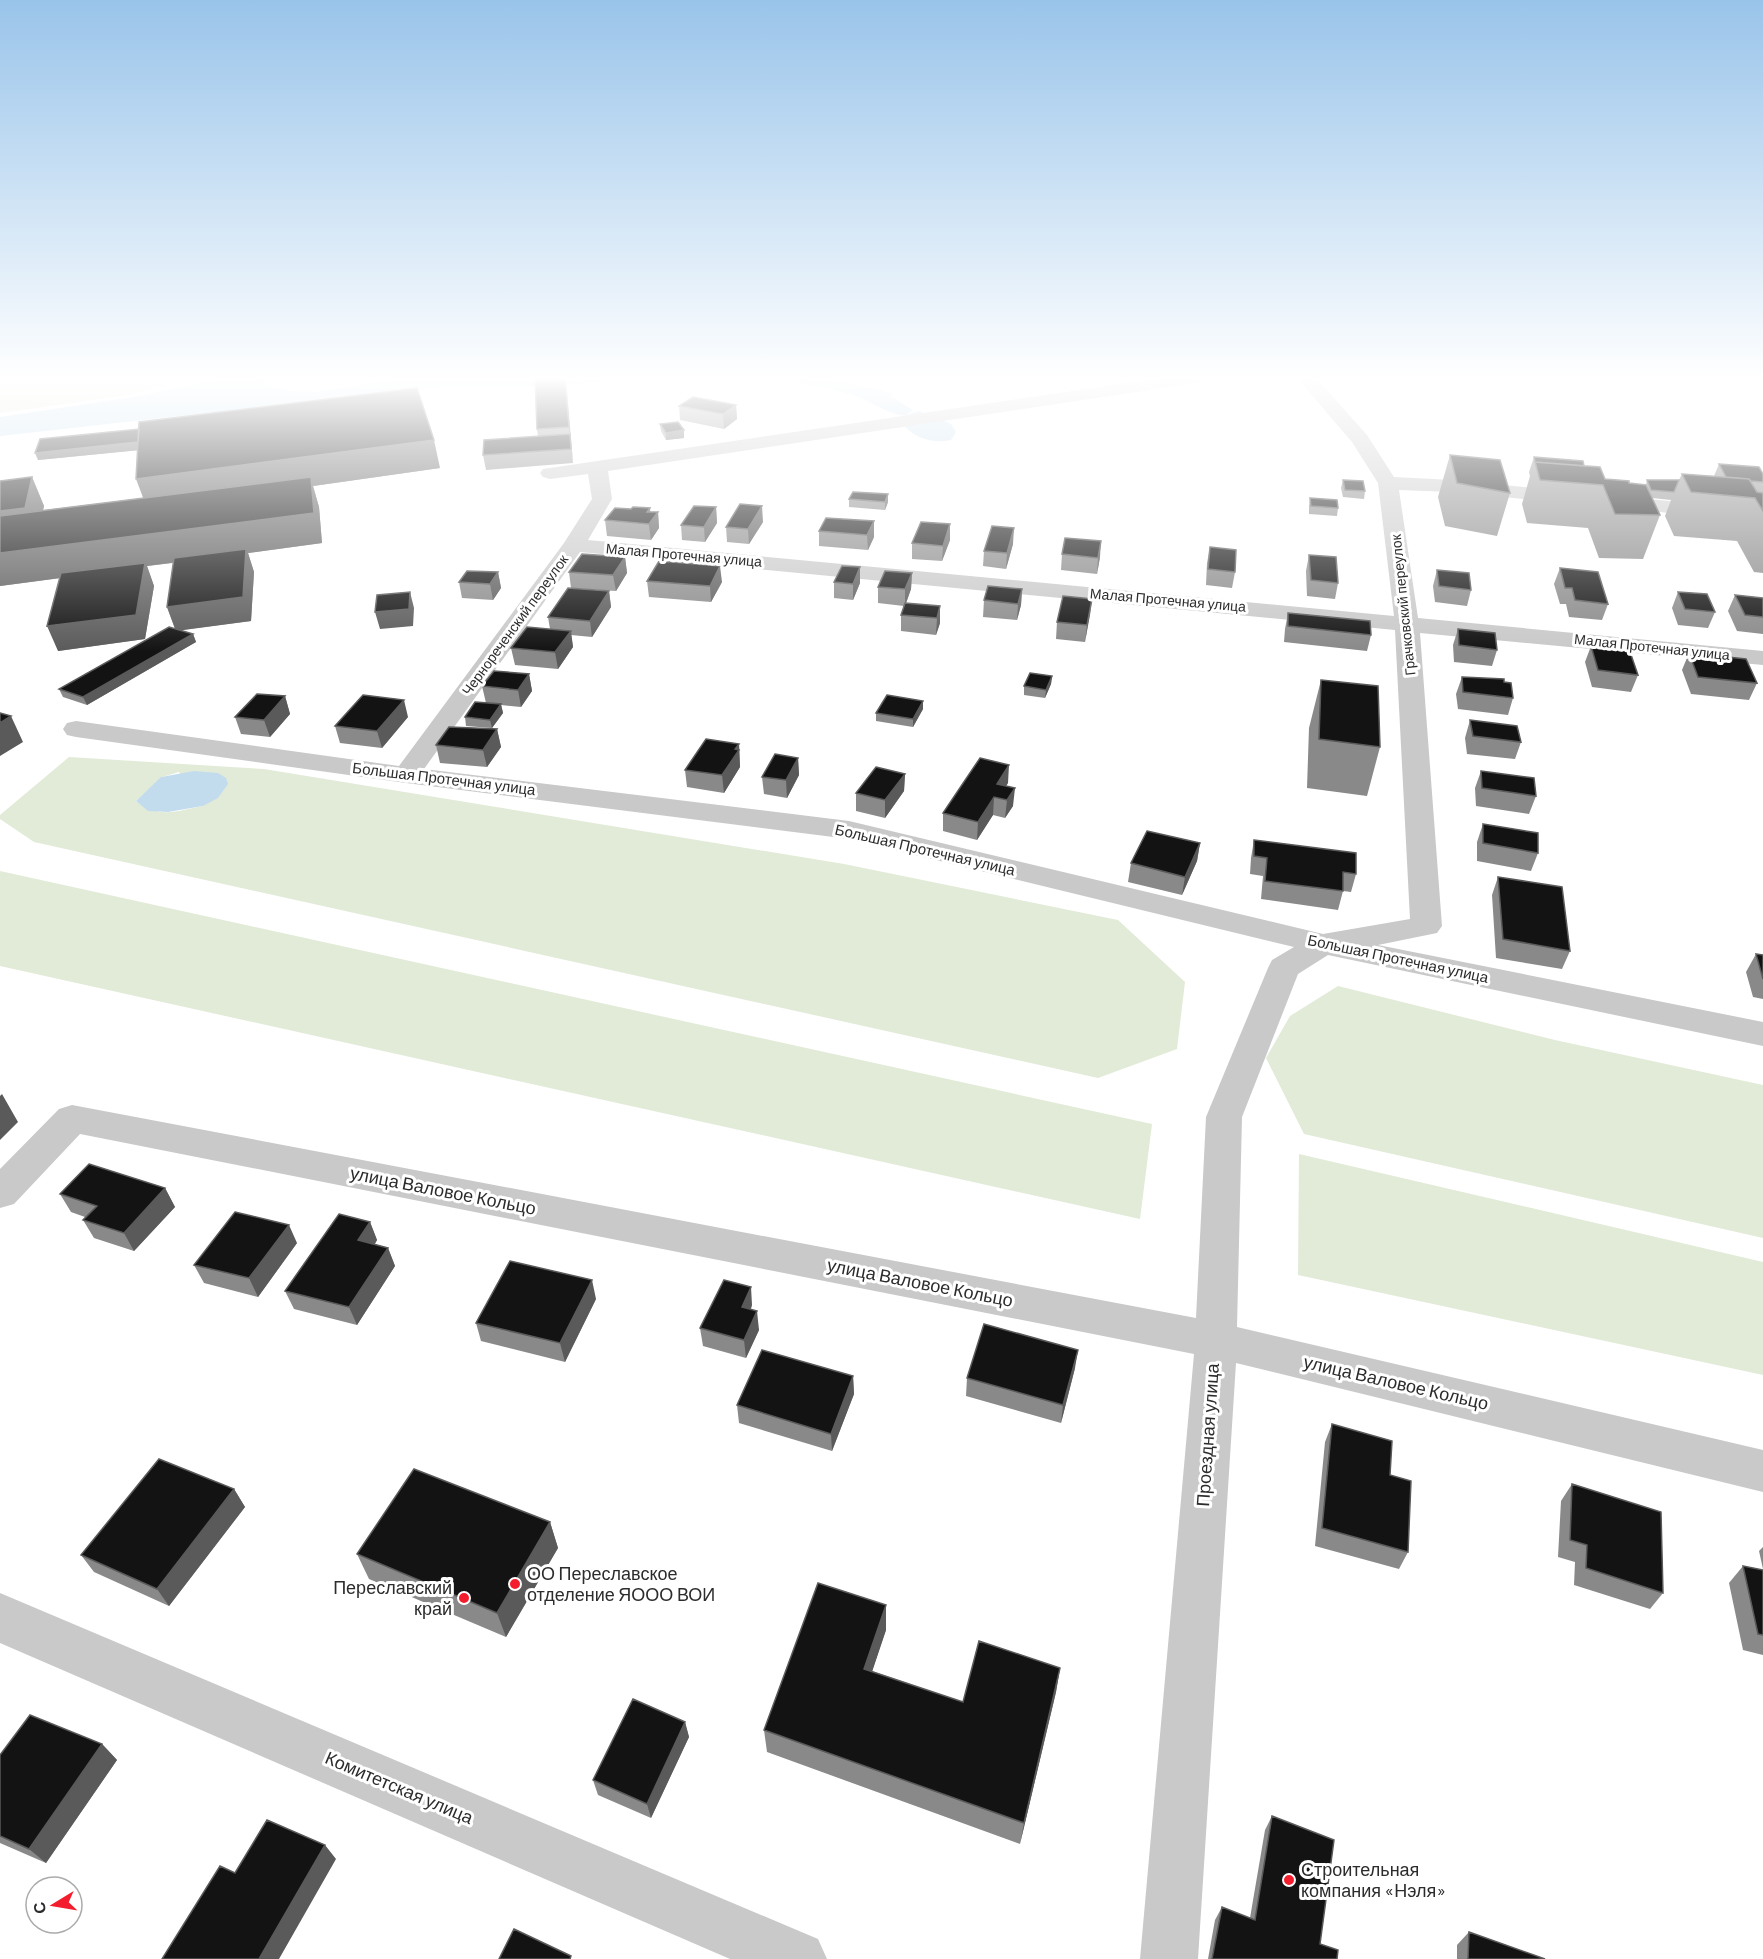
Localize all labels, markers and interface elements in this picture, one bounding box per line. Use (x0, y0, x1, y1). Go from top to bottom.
street label: Грачковский переулок (1387, 533, 1418, 677)
street label: Малая Протечная улица (605, 539, 763, 570)
street label: Чернореченский переулок (458, 550, 572, 698)
street label: Малая Протечная улица (1089, 584, 1247, 615)
street label: Малая Протечная улица (1573, 630, 1731, 663)
street label: Большая Протечная улица (352, 758, 537, 798)
street label: Большая Протечная улица (833, 820, 1018, 879)
street label: Большая Протечная улица (1306, 930, 1491, 986)
street label: улица Валовое Кольцо (348, 1161, 538, 1219)
street label: улица Валовое Кольцо (825, 1253, 1015, 1311)
street label: улица Валовое Кольцо (1302, 1350, 1491, 1414)
street label: Проездная улица (1191, 1361, 1223, 1507)
place label: ОО Переславское отделение ЯООО ВОИ (527, 1562, 715, 1605)
place label: Переславский край (333, 1576, 452, 1619)
marker: ОО Переславское отделение ЯООО ВОИ (508, 1577, 522, 1591)
marker: Переславский край (457, 1591, 471, 1605)
street label: Комитетская улица (322, 1746, 478, 1829)
place label: Строительная компания «Нэля» (1301, 1858, 1446, 1901)
marker: Строительная компания «Нэля» (1282, 1873, 1296, 1887)
north arrow (24, 1875, 84, 1935)
text: С (28, 1900, 49, 1915)

